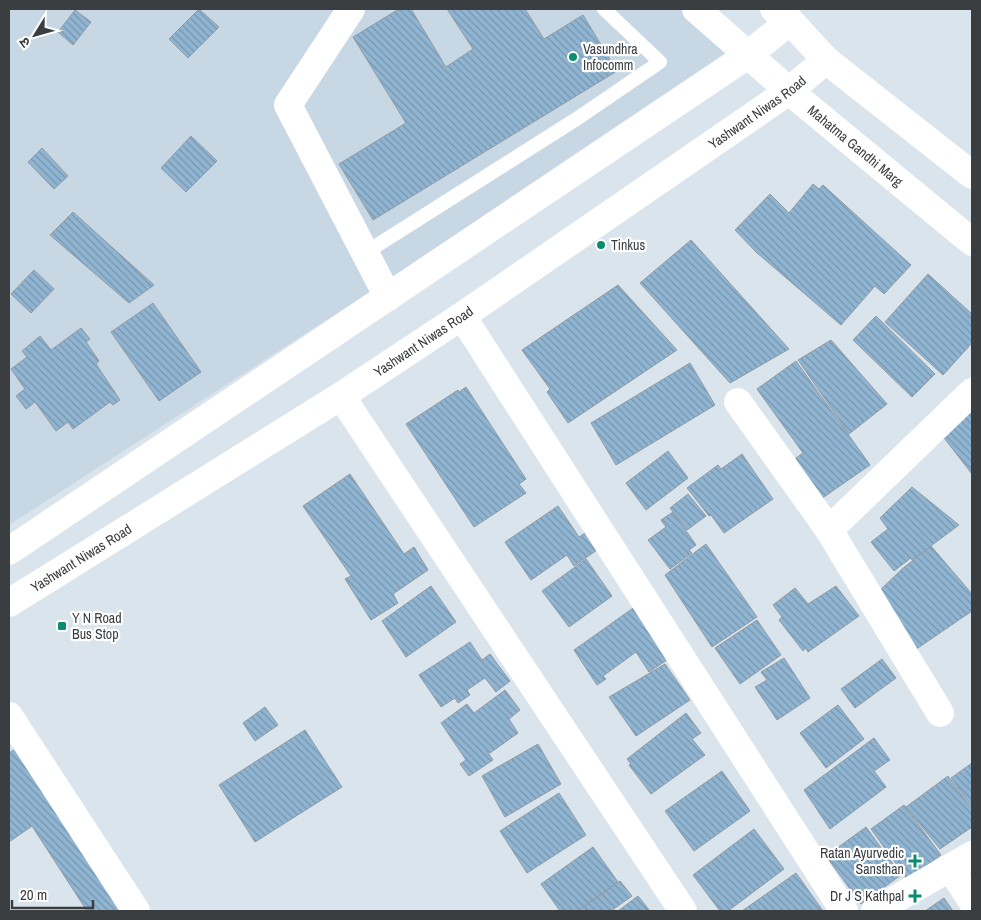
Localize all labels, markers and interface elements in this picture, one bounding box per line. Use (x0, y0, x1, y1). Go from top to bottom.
north arrow (10, 10, 60, 60)
text: उ (14, 33, 34, 52)
place label: Vasundhra Infocomm (583, 40, 638, 74)
marker: Vasundhra Infocomm (567, 51, 579, 63)
street label: Yashwant Niwas Road (705, 72, 810, 153)
street label: Mahatma Gandhi Marg (804, 101, 907, 191)
place label: Tinkus (611, 236, 645, 254)
marker: Tinkus (595, 239, 607, 251)
street label: Yashwant Niwas Road (370, 302, 477, 381)
street label: Yashwant Niwas Road (27, 520, 135, 596)
place label: Y N Road Bus Stop (72, 609, 122, 643)
marker: Y N Road Bus Stop (56, 620, 68, 632)
place label: Ratan Ayurvedic Sansthan (820, 844, 904, 878)
marker: Ratan Ayurvedic Sansthan (908, 854, 922, 868)
scale bar (12, 878, 94, 910)
text: 20 m (20, 884, 47, 905)
place label: Dr J S Kathpal (830, 887, 904, 905)
marker: Dr J S Kathpal (908, 889, 922, 903)

